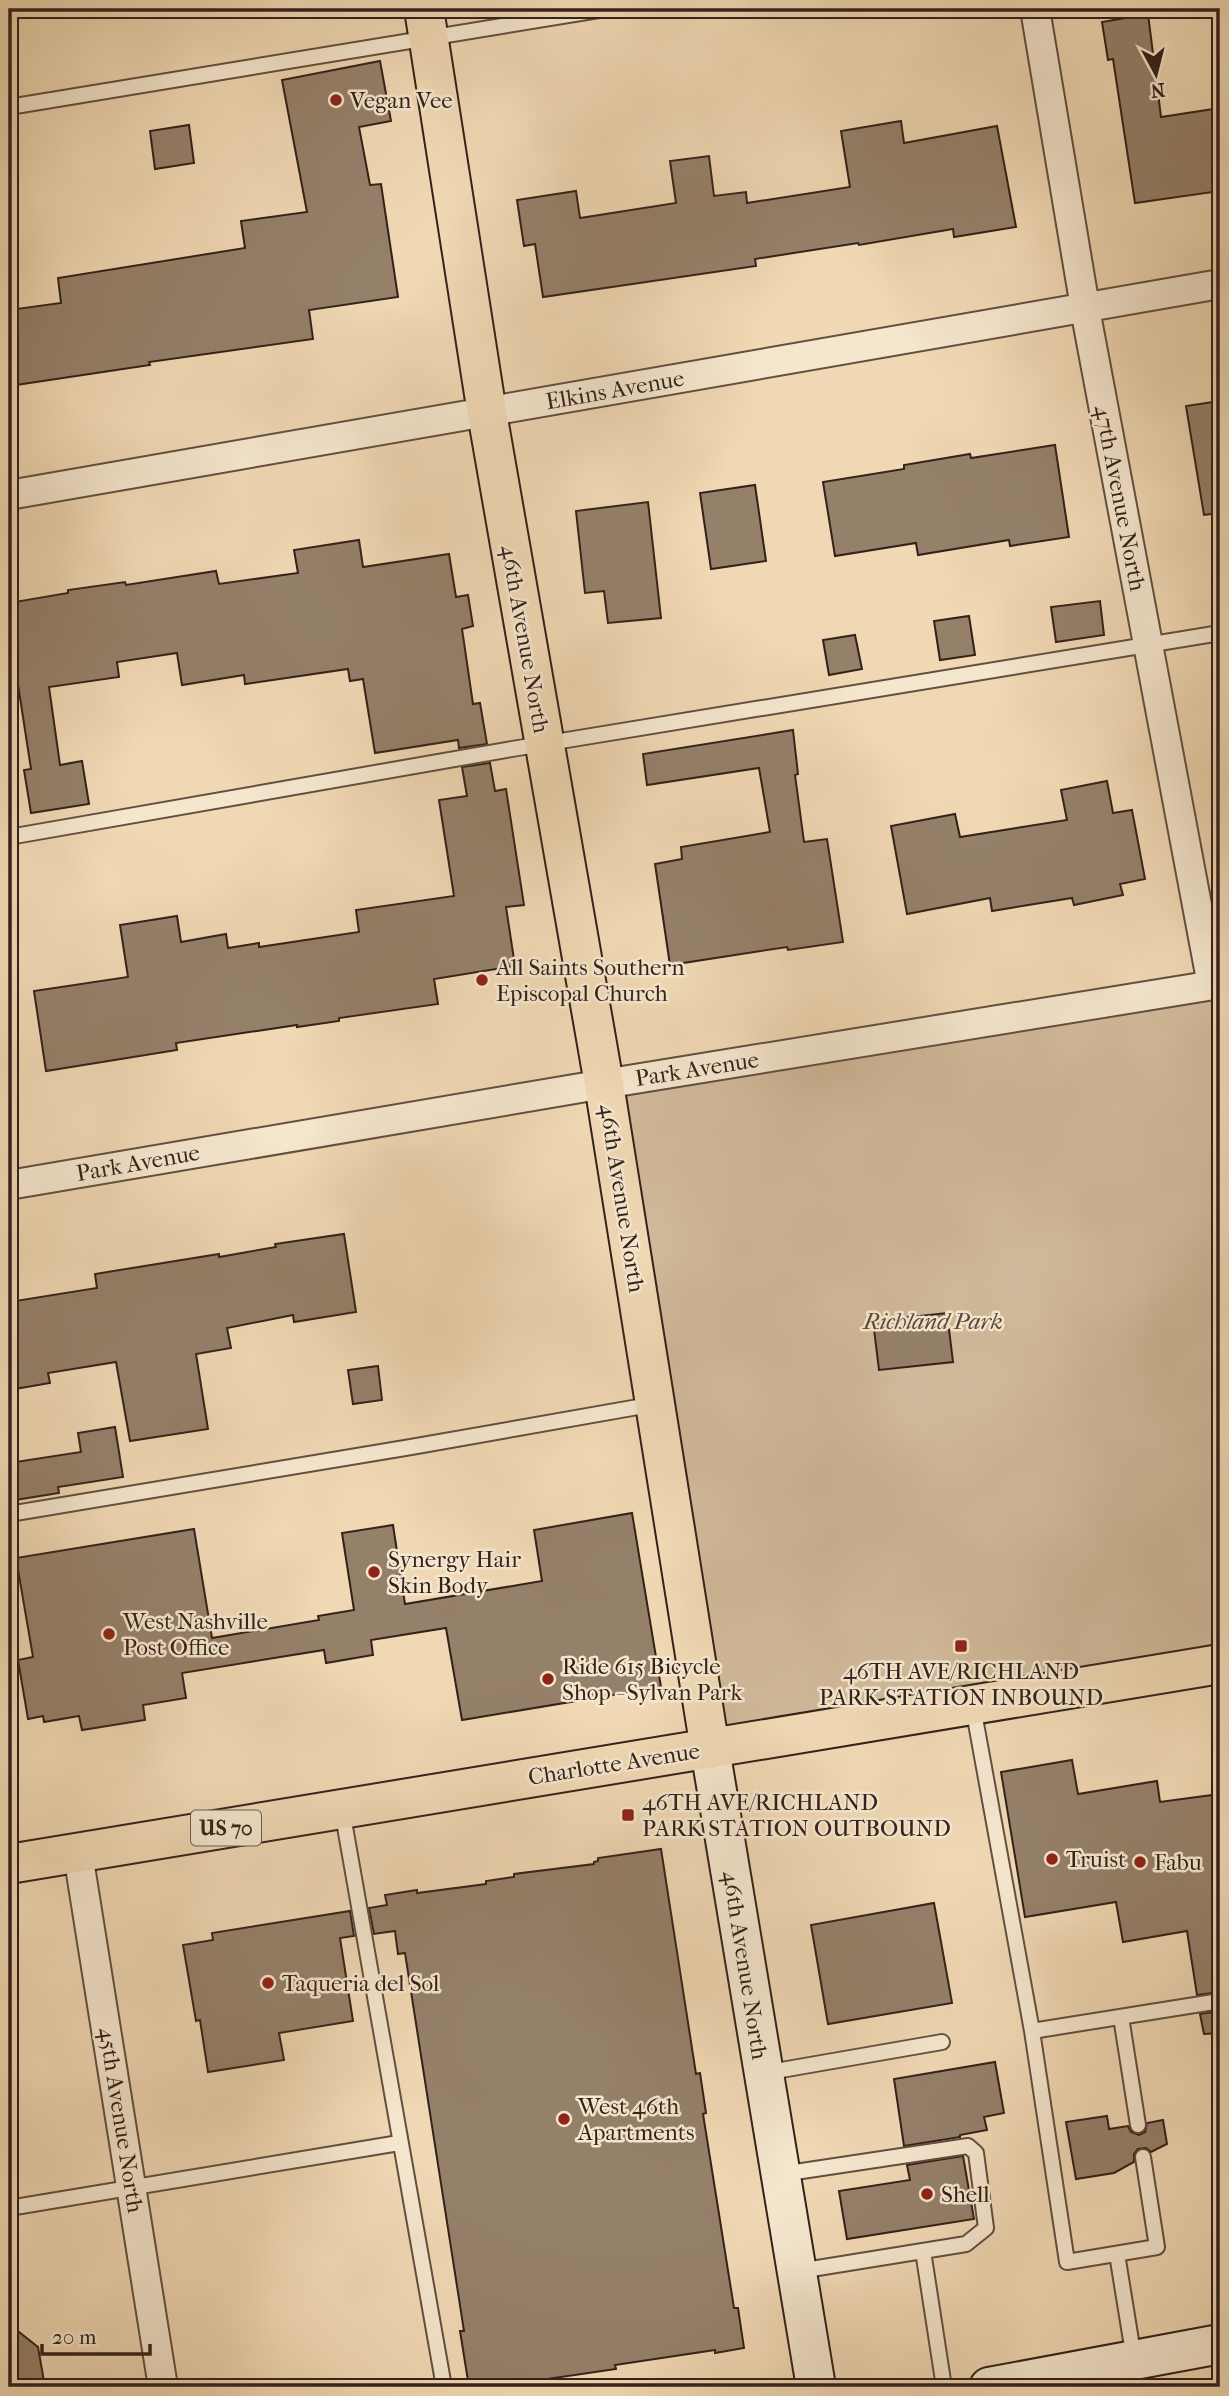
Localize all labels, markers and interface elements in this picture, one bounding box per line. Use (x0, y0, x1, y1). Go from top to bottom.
north arrow (1120, 38, 1190, 108)
text: N (1149, 78, 1166, 102)
place label: Vegan Vee (349, 87, 453, 114)
marker: Vegan Vee (328, 92, 344, 108)
street label: Elkins Avenue (544, 365, 686, 415)
street label: 47th Avenue North (1089, 403, 1151, 593)
street label: 46th Avenue North (495, 543, 555, 735)
place label: All Saints Southern Episcopal Church (495, 954, 685, 1007)
marker: All Saints Southern Episcopal Church (474, 972, 490, 988)
street label: Park Avenue (633, 1046, 761, 1092)
street label: 46th Avenue North (594, 1102, 650, 1294)
street label: Park Avenue (74, 1139, 202, 1187)
park label: Richland Park (861, 1308, 1003, 1335)
place label: Synergy Hair Skin Body (388, 1546, 521, 1599)
marker: Synergy Hair Skin Body (366, 1564, 382, 1580)
place label: West Nashville Post Office (122, 1608, 268, 1661)
marker: West Nashville Post Office (101, 1626, 117, 1642)
marker: 46TH AVE/RICHLAND PARK STATION INBOUND (953, 1638, 969, 1654)
place label: Ride 615 Bicycle Shop - Sylvan Park (562, 1653, 743, 1706)
place label: 46TH AVE/RICHLAND PARK STATION INBOUND (819, 1658, 1103, 1711)
marker: Ride 615 Bicycle Shop - Sylvan Park (540, 1671, 556, 1687)
street label: Charlotte Avenue (526, 1737, 702, 1791)
place label: 46TH AVE/RICHLAND PARK STATION OUTBOUND (642, 1789, 951, 1842)
marker: 46TH AVE/RICHLAND PARK STATION OUTBOUND (620, 1807, 636, 1823)
road number: US 70 (191, 1811, 261, 1846)
place label: Truist (1066, 1846, 1126, 1873)
place label: Fabu (1154, 1849, 1202, 1876)
marker: Truist (1044, 1851, 1060, 1867)
marker: Fabu (1132, 1854, 1148, 1870)
street label: 46th Avenue North (717, 1869, 773, 2061)
place label: Taqueria del Sol (282, 1970, 440, 1997)
marker: Taqueria del Sol (260, 1975, 276, 1991)
street label: 45th Avenue North (93, 2025, 149, 2215)
place label: West 46th Apartments (577, 2093, 694, 2146)
marker: West 46th Apartments (556, 2111, 572, 2127)
place label: Shell (941, 2181, 990, 2208)
marker: Shell (919, 2186, 935, 2202)
scale bar (42, 2312, 150, 2356)
text: 20 m (52, 2325, 97, 2349)

